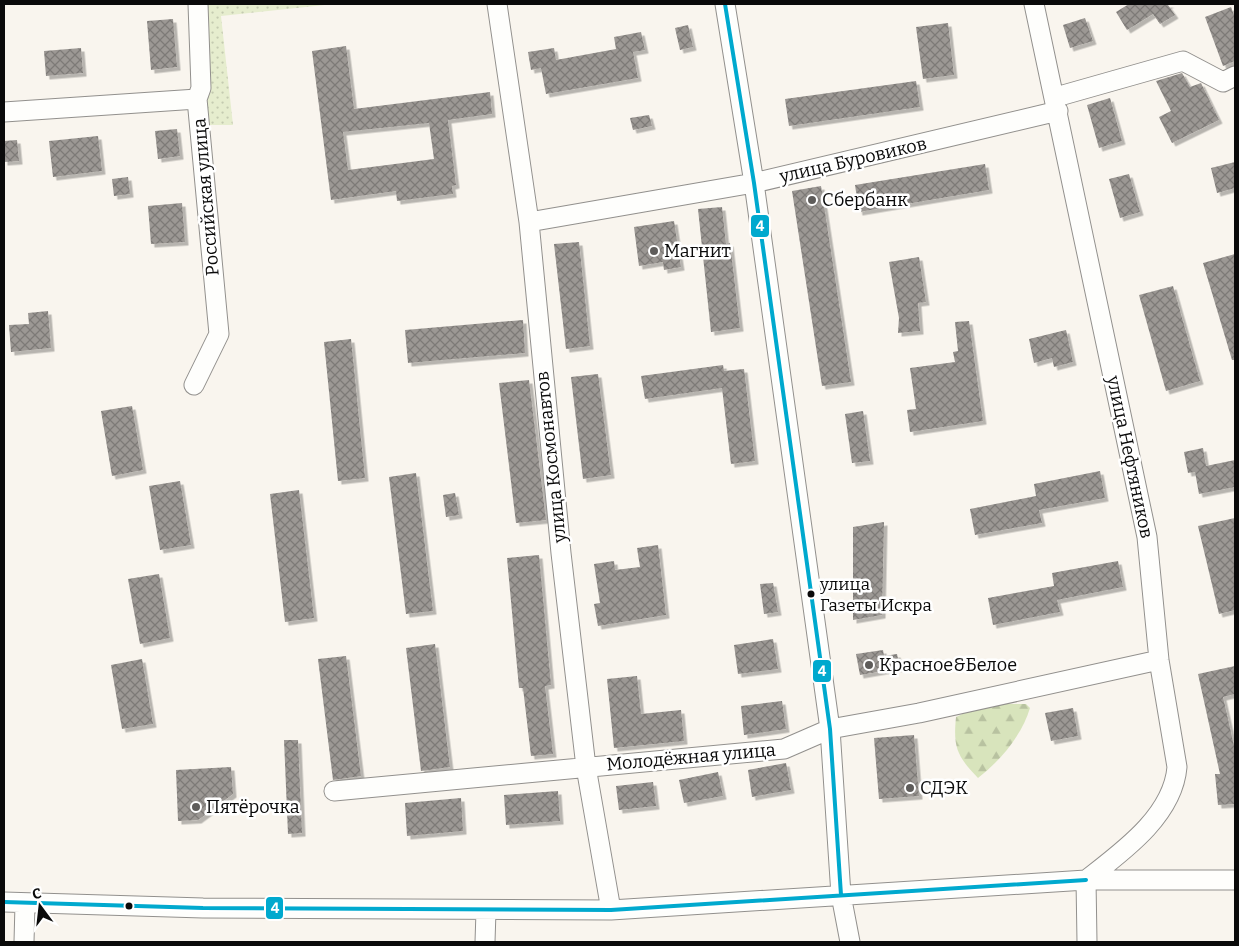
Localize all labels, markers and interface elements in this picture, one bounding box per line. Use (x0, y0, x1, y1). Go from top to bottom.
street label: Российская улица (188, 117, 224, 277)
street label: улица Буровиков (776, 132, 929, 188)
place label: Сбербанк (822, 189, 908, 211)
marker: Сбербанк (806, 194, 818, 206)
line badge: 4 (750, 214, 770, 238)
text: 4 (756, 218, 765, 235)
place label: Магнит (664, 240, 731, 262)
marker: Магнит (648, 245, 660, 257)
street label: улица Космонавтов (531, 370, 571, 545)
street label: улица Нефтяников (1102, 373, 1158, 540)
place label: улица Газеты Искра (819, 574, 932, 616)
marker: улица Газеты Искра (806, 589, 816, 599)
place label: Красное&Белое (879, 654, 1017, 676)
line badge: 4 (812, 659, 832, 683)
marker: Красное&Белое (863, 659, 875, 671)
text: 4 (818, 663, 827, 680)
street label: Молодёжная улица (605, 739, 777, 775)
place label: СДЭК (920, 777, 968, 799)
marker: СДЭК (904, 782, 916, 794)
place label: Пятёрочка (206, 796, 300, 818)
marker: Пятёрочка (190, 801, 202, 813)
north arrow (15, 881, 65, 931)
text: С (30, 885, 43, 903)
line badge: 4 (265, 896, 284, 920)
text: 4 (271, 900, 280, 917)
unlabelled marker (124, 901, 134, 911)

